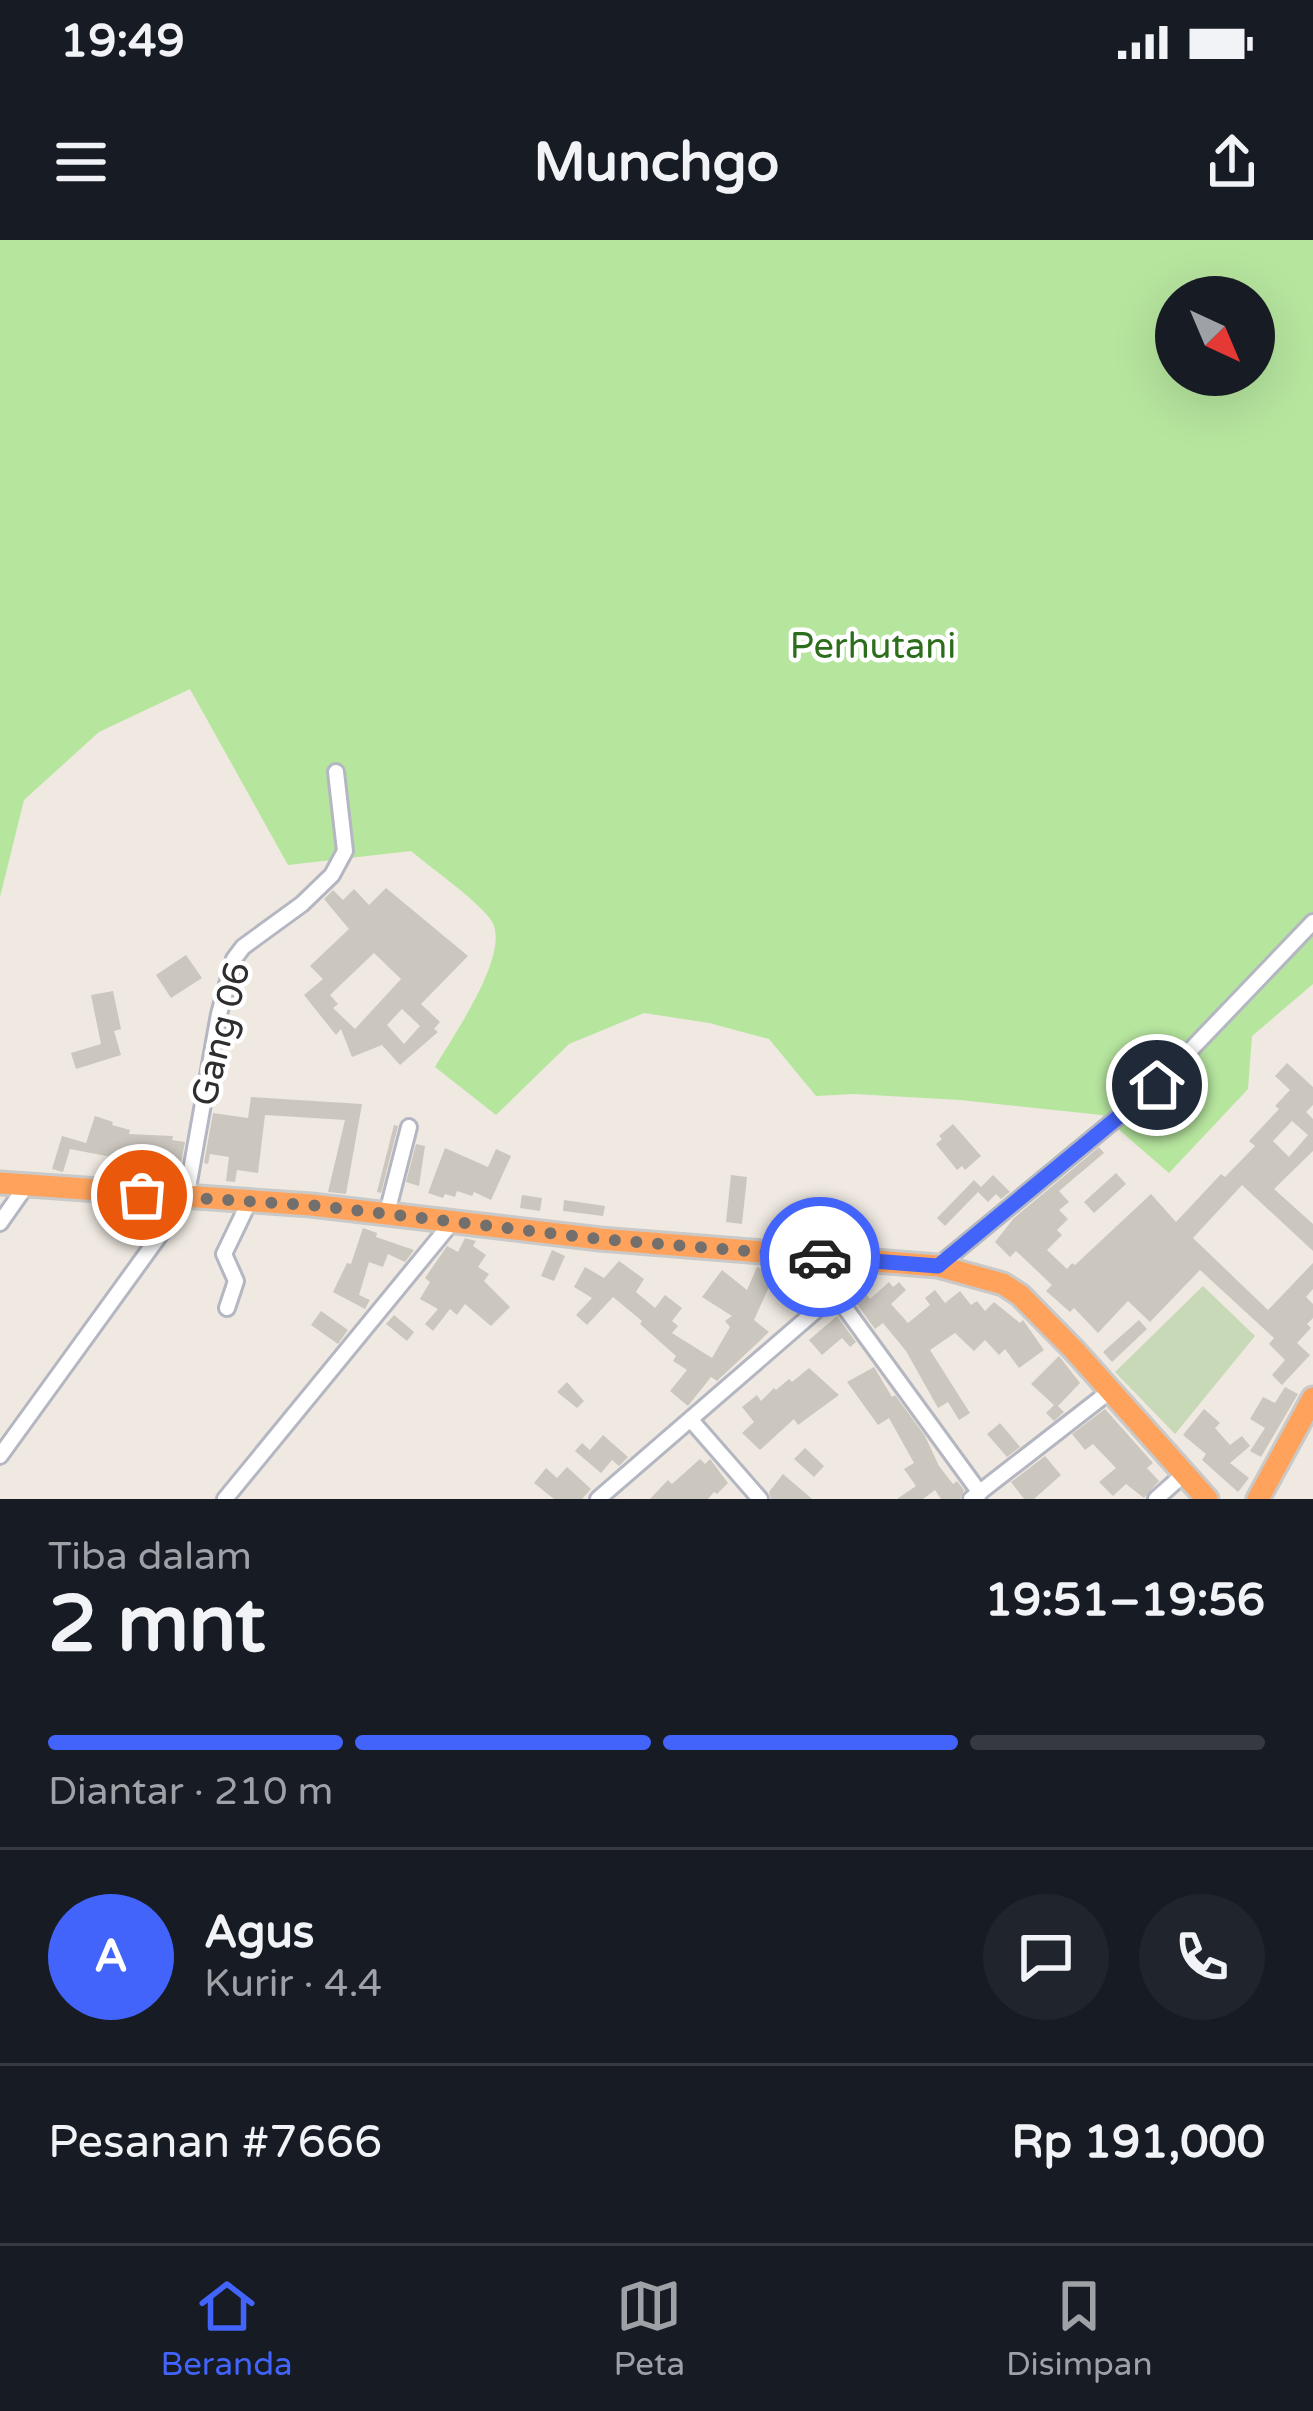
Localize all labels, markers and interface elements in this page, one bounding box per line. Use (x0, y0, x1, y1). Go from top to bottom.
text: 19:49 (60, 15, 185, 69)
icon: menu (48, 129, 114, 195)
icon: share (1199, 129, 1265, 195)
text: Munchgo (534, 130, 779, 195)
north arrow (1155, 276, 1275, 396)
map controls (1155, 276, 1275, 396)
park label: Perhutani (790, 625, 956, 668)
street label: Gang 06 (182, 958, 260, 1110)
pin (1106, 1034, 1208, 1136)
icon: home (1124, 1052, 1190, 1118)
pin (91, 1144, 193, 1246)
icon: bag (109, 1162, 175, 1228)
courier (760, 1197, 880, 1317)
icon: car (787, 1224, 853, 1290)
text: Tiba dalam (48, 1533, 252, 1580)
text: 19:51–19:56 (985, 1574, 1265, 1628)
text: 2 mnt (48, 1578, 265, 1672)
text: Diantar · 210 m (48, 1768, 333, 1815)
button: chat (983, 1894, 1109, 2020)
button: phone (1139, 1894, 1265, 2020)
text: Agus (204, 1906, 314, 1960)
text: A (94, 1930, 128, 1984)
text: Kurir · 4.4 (204, 1960, 382, 2007)
text: Pesanan #7666 (48, 2116, 382, 2170)
text: Rp 191,000 (1012, 2116, 1265, 2170)
tab: Beranda (160, 2273, 293, 2384)
tab: Peta (614, 2273, 685, 2384)
tab: Disimpan (1006, 2273, 1153, 2384)

